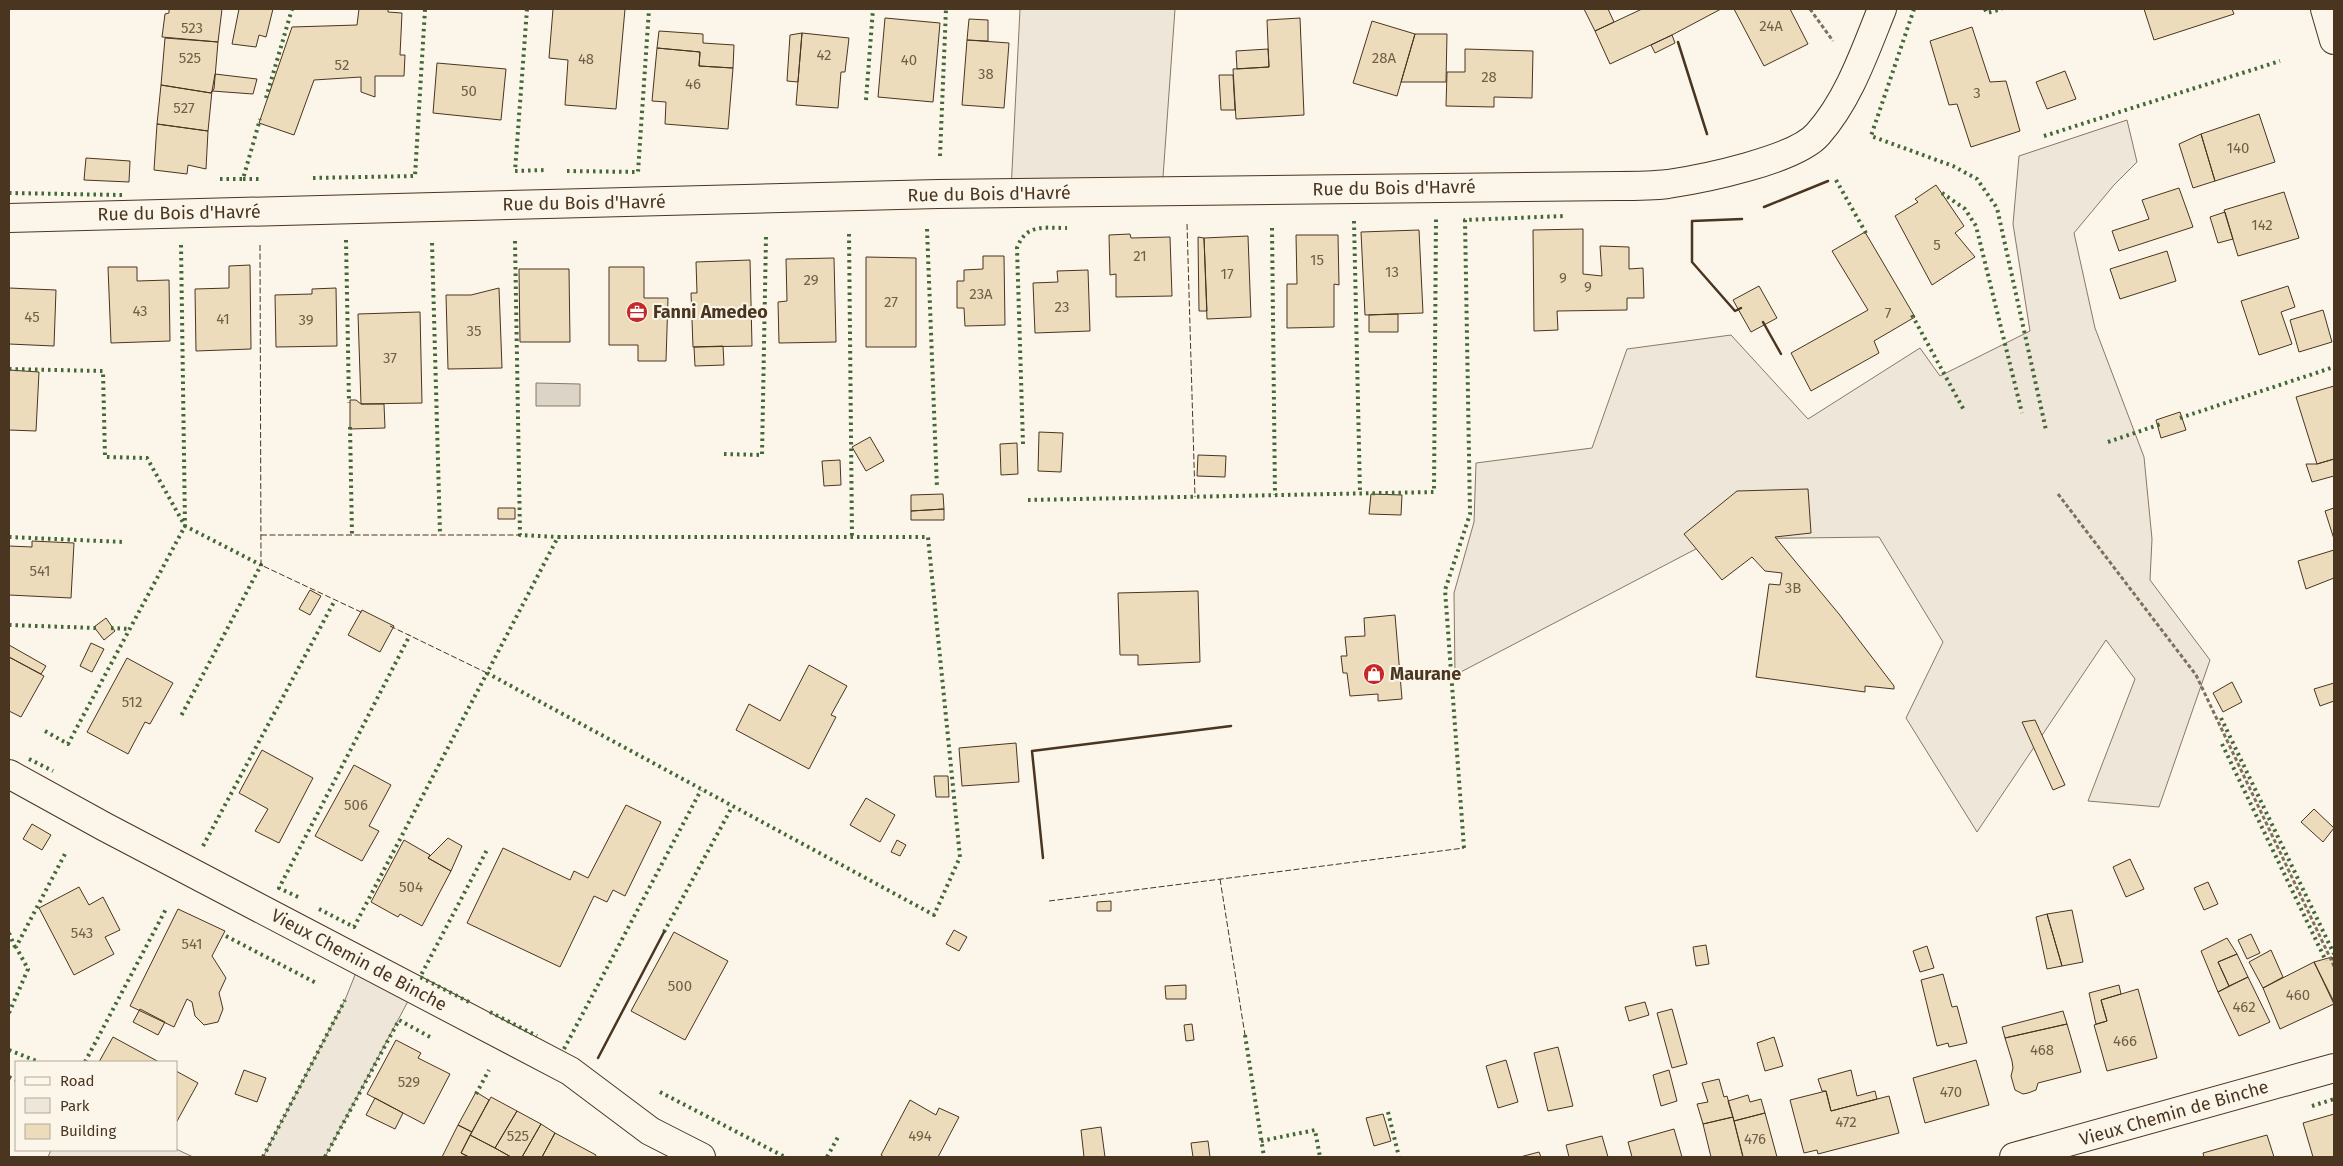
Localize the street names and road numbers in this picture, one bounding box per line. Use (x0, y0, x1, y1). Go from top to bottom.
street label: Rue du Bois d'Havré (1312, 176, 1476, 200)
street label: Rue du Bois d'Havré (907, 182, 1071, 206)
street label: Rue du Bois d'Havré (502, 191, 666, 215)
street label: Rue du Bois d'Havré (97, 201, 261, 225)
street label: Vieux Chemin de Binche (267, 904, 451, 1016)
street label: Vieux Chemin de Binche (2077, 1075, 2271, 1151)

